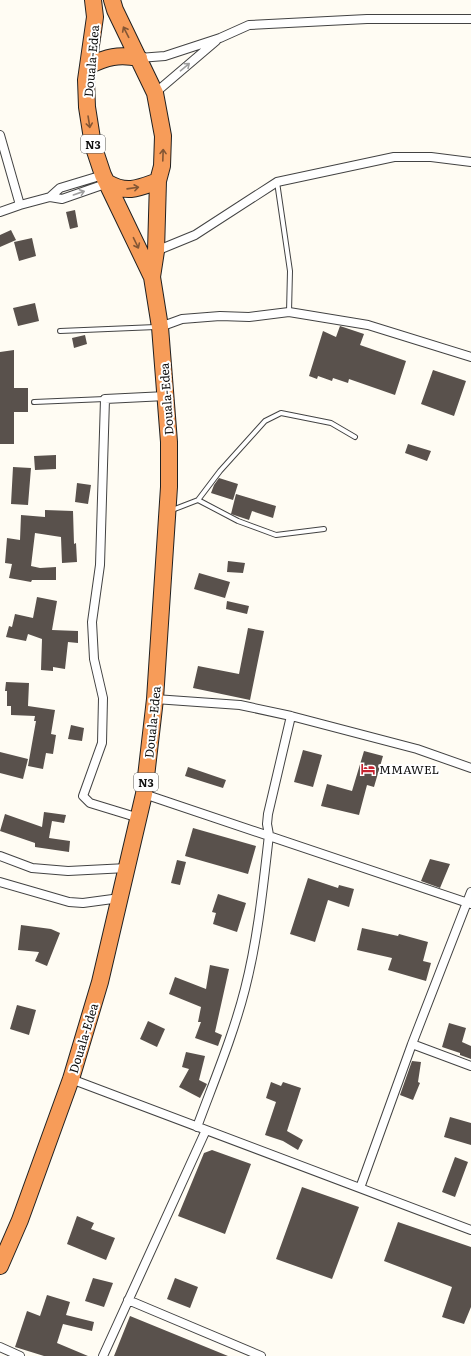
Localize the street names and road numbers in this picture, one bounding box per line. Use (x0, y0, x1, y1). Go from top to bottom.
street label: Douala-Edea (79, 24, 103, 98)
road number: N3 (81, 135, 105, 153)
street label: Douala-Edea (154, 362, 178, 436)
street label: Douala-Edea (139, 684, 165, 759)
road number: N3 (134, 773, 158, 791)
street label: Douala-Edea (64, 1000, 102, 1075)

